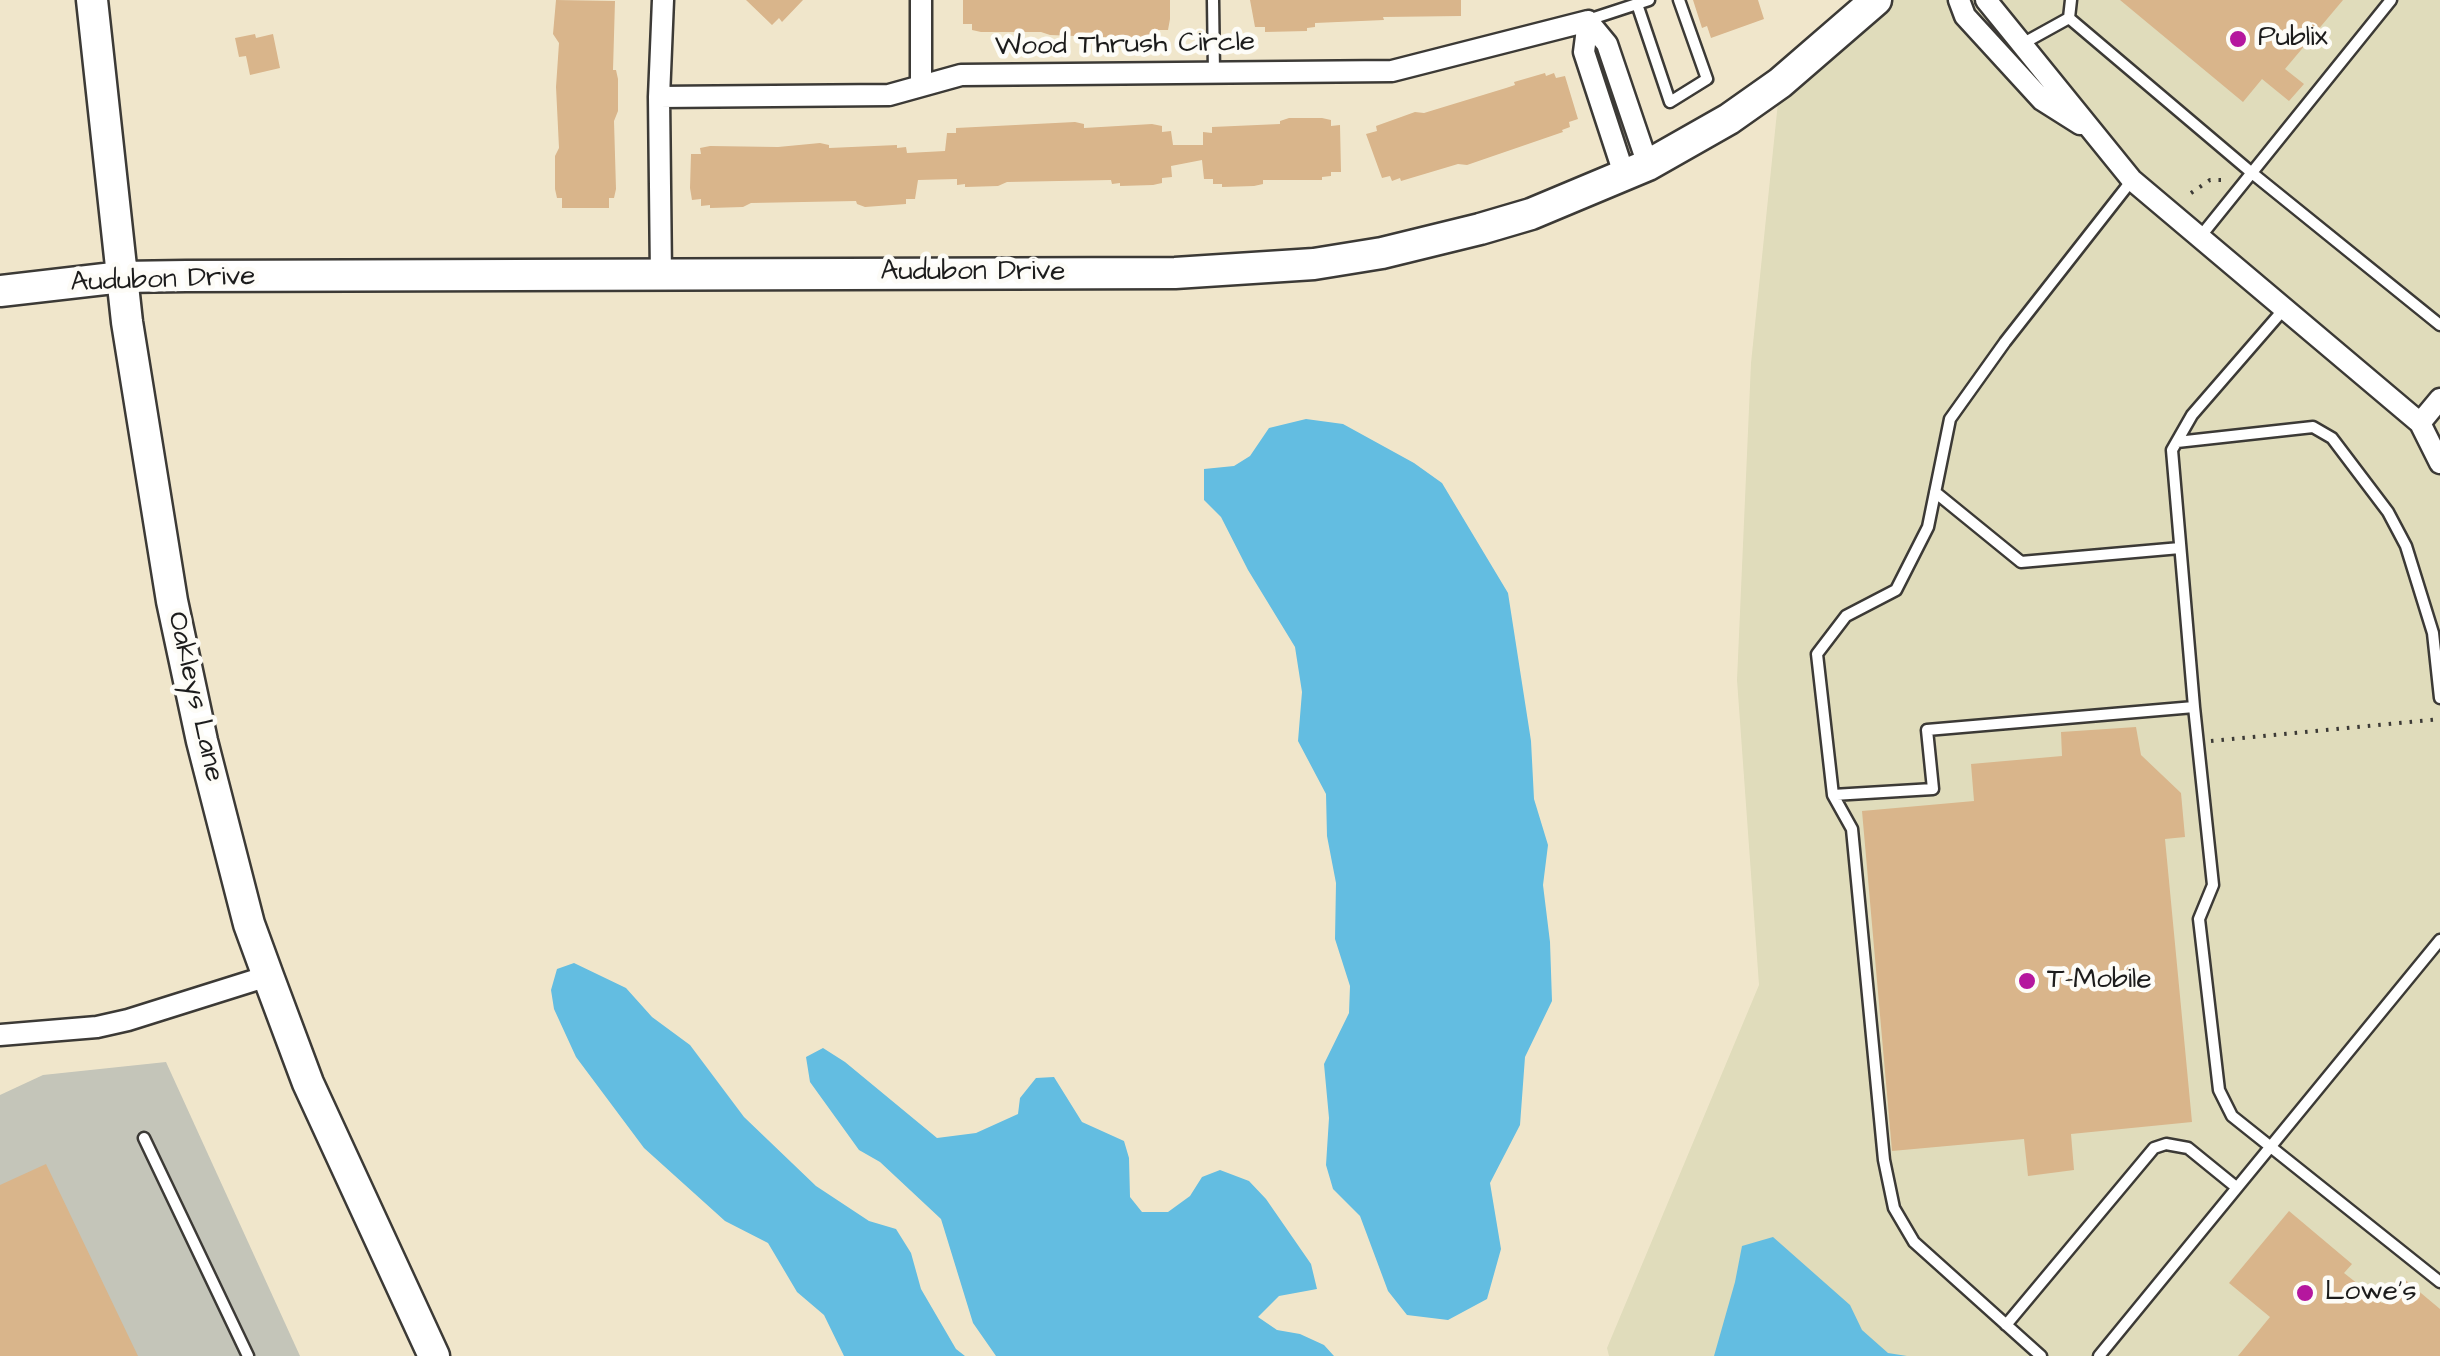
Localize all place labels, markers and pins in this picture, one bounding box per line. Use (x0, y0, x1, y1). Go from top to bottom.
place label: Publix (2258, 22, 2328, 56)
marker: Publix (2227, 28, 2249, 50)
place label: T-Mobile (2047, 964, 2152, 998)
marker: T-Mobile (2016, 970, 2038, 992)
place label: Lowe's (2325, 1276, 2417, 1310)
marker: Lowe's (2294, 1282, 2316, 1304)

